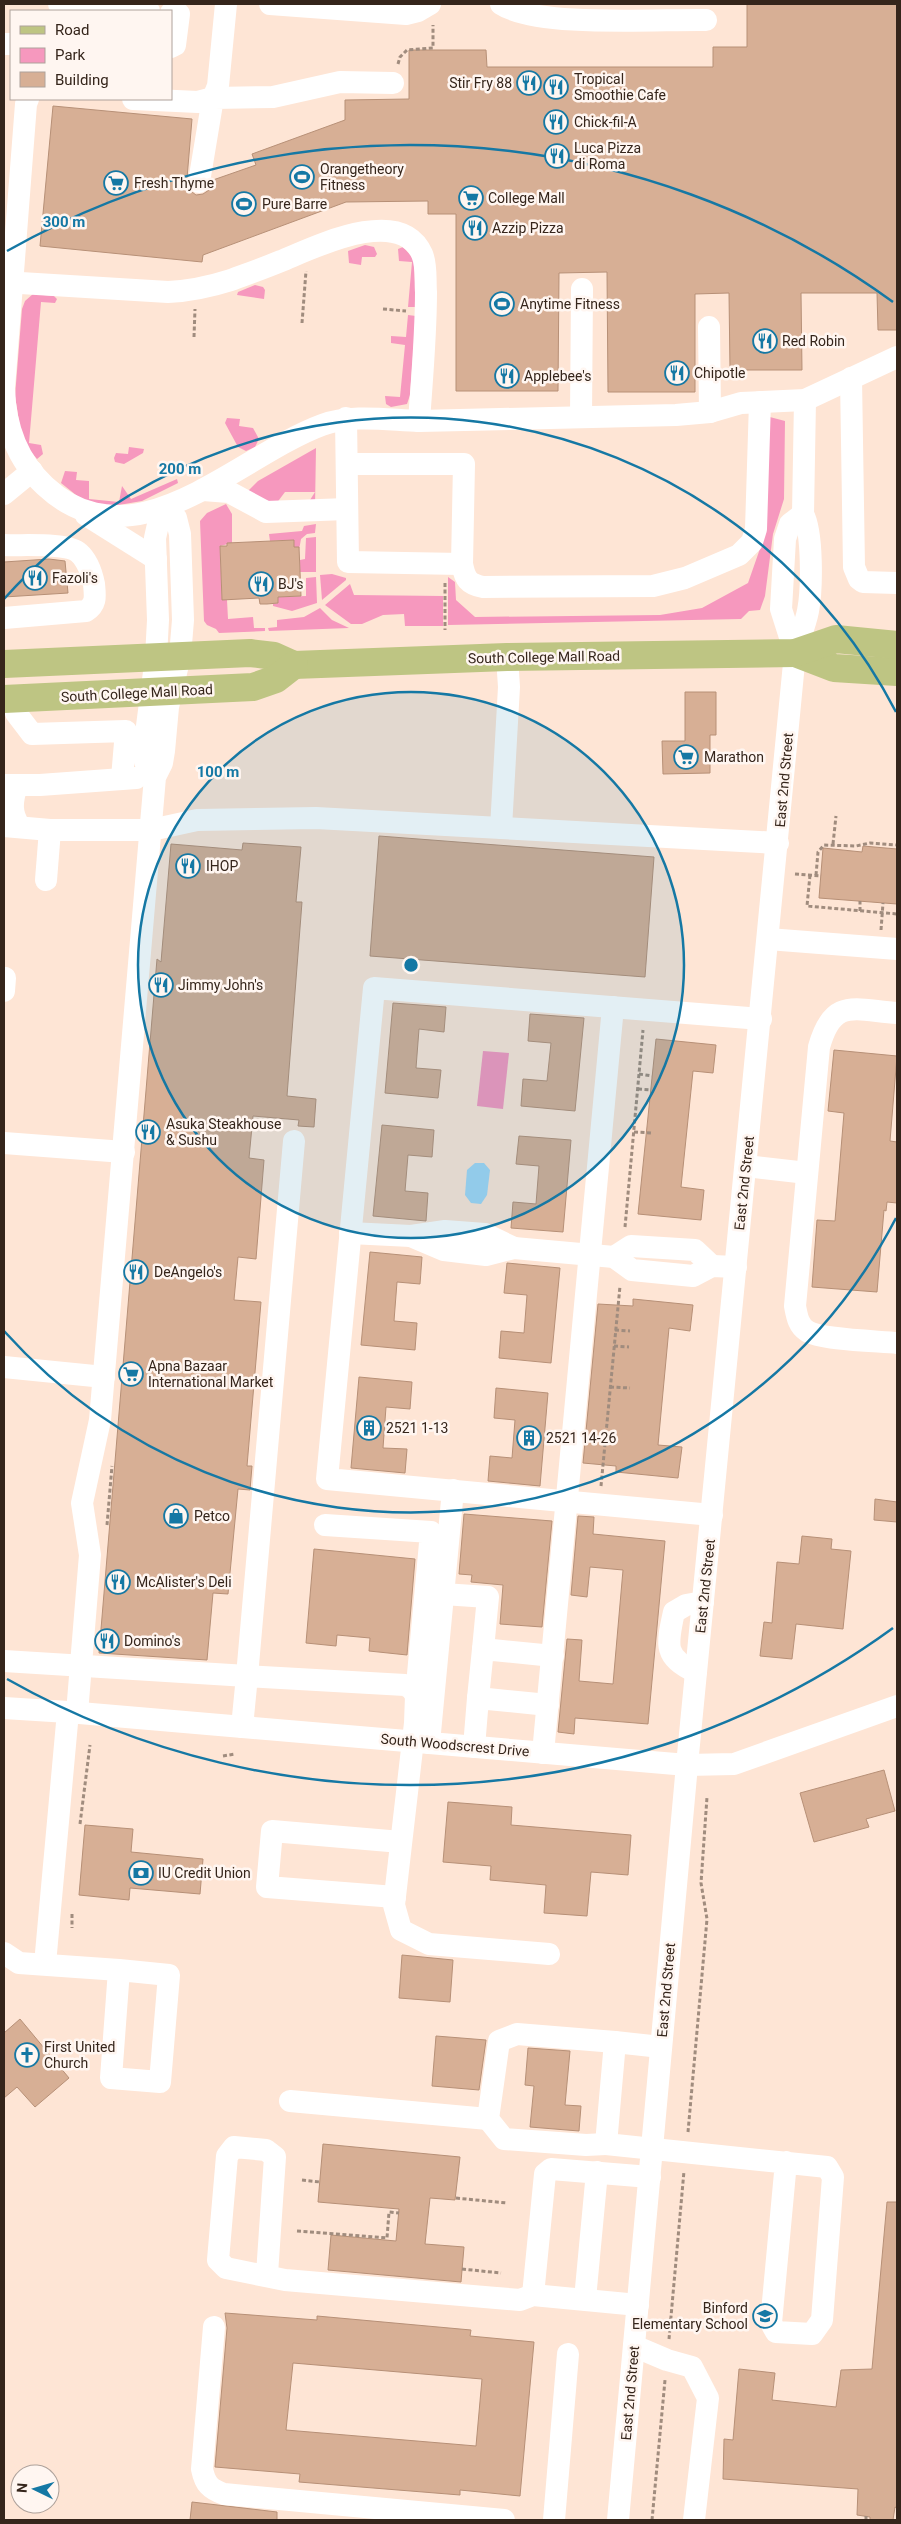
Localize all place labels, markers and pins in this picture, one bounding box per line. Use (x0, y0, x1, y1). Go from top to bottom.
restaurant icon: Stir Fry 88 (516, 70, 542, 96)
place label: Tropical Smoothie Cafe (574, 71, 666, 103)
restaurant icon: Tropical Smoothie Cafe (543, 74, 569, 100)
place label: Stir Fry 88 (449, 75, 512, 91)
restaurant icon: Chick-fil-A (543, 109, 569, 135)
place label: Chick-fil-A (574, 114, 637, 130)
place label: Luca Pizza di Roma (574, 140, 641, 172)
restaurant icon: Luca Pizza di Roma (544, 143, 570, 169)
place label: Orangetheory Fitness (320, 161, 404, 193)
sports icon: Orangetheory Fitness (289, 164, 315, 190)
supermarket icon: Fresh Thyme (103, 170, 129, 196)
place label: Fresh Thyme (134, 175, 214, 191)
supermarket icon: College Mall (458, 185, 484, 211)
place label: College Mall (488, 190, 565, 206)
sports icon: Pure Barre (231, 191, 257, 217)
place label: Pure Barre (262, 196, 327, 212)
restaurant icon: Azzip Pizza (462, 215, 488, 241)
place label: Azzip Pizza (492, 220, 564, 236)
sports icon: Anytime Fitness (489, 291, 515, 317)
place label: Anytime Fitness (520, 296, 620, 312)
restaurant icon: Red Robin (752, 328, 778, 354)
place label: Red Robin (782, 333, 845, 349)
restaurant icon: Chipotle (664, 360, 690, 386)
restaurant icon: Applebee's (494, 363, 520, 389)
place label: Chipotle (694, 365, 745, 381)
place label: Applebee's (524, 368, 591, 384)
restaurant icon: Fazoli's (22, 565, 48, 591)
place label: Fazoli's (52, 570, 98, 586)
restaurant icon: BJ's (248, 571, 274, 597)
place label: BJ's (278, 576, 304, 592)
supermarket icon: Marathon (673, 744, 699, 770)
place label: Marathon (704, 749, 764, 765)
restaurant icon: IHOP (175, 853, 201, 879)
place label: IHOP (206, 858, 238, 874)
centre of rings (402, 956, 420, 974)
restaurant icon: Jimmy John's (148, 972, 174, 998)
place label: Jimmy John's (178, 977, 263, 993)
place label: Asuka Steakhouse & Sushu (166, 1116, 281, 1148)
restaurant icon: Asuka Steakhouse & Sushu (135, 1119, 161, 1145)
restaurant icon: DeAngelo's (123, 1259, 149, 1285)
place label: DeAngelo's (154, 1264, 222, 1280)
place label: Apna Bazaar International Market (148, 1358, 274, 1390)
supermarket icon: Apna Bazaar International Market (118, 1361, 144, 1387)
building icon: 2521 1-13 (356, 1415, 382, 1441)
place label: 2521 1-13 (386, 1420, 448, 1436)
building icon: 2521 14-26 (516, 1425, 542, 1451)
place label: 2521 14-26 (546, 1430, 616, 1446)
shop icon: Petco (163, 1503, 189, 1529)
place label: Petco (194, 1508, 230, 1524)
restaurant icon: McAlister's Deli (105, 1569, 131, 1595)
place label: McAlister's Deli (136, 1574, 232, 1590)
restaurant icon: Domino's (94, 1628, 120, 1654)
place label: Domino's (124, 1633, 181, 1649)
bank icon: IU Credit Union (128, 1860, 154, 1886)
place label: IU Credit Union (158, 1865, 251, 1881)
place label: First United Church (44, 2039, 115, 2071)
church icon: First United Church (14, 2042, 40, 2068)
place label: Binford Elementary School (632, 2300, 748, 2332)
school or university icon: Binford Elementary School (752, 2303, 778, 2329)

